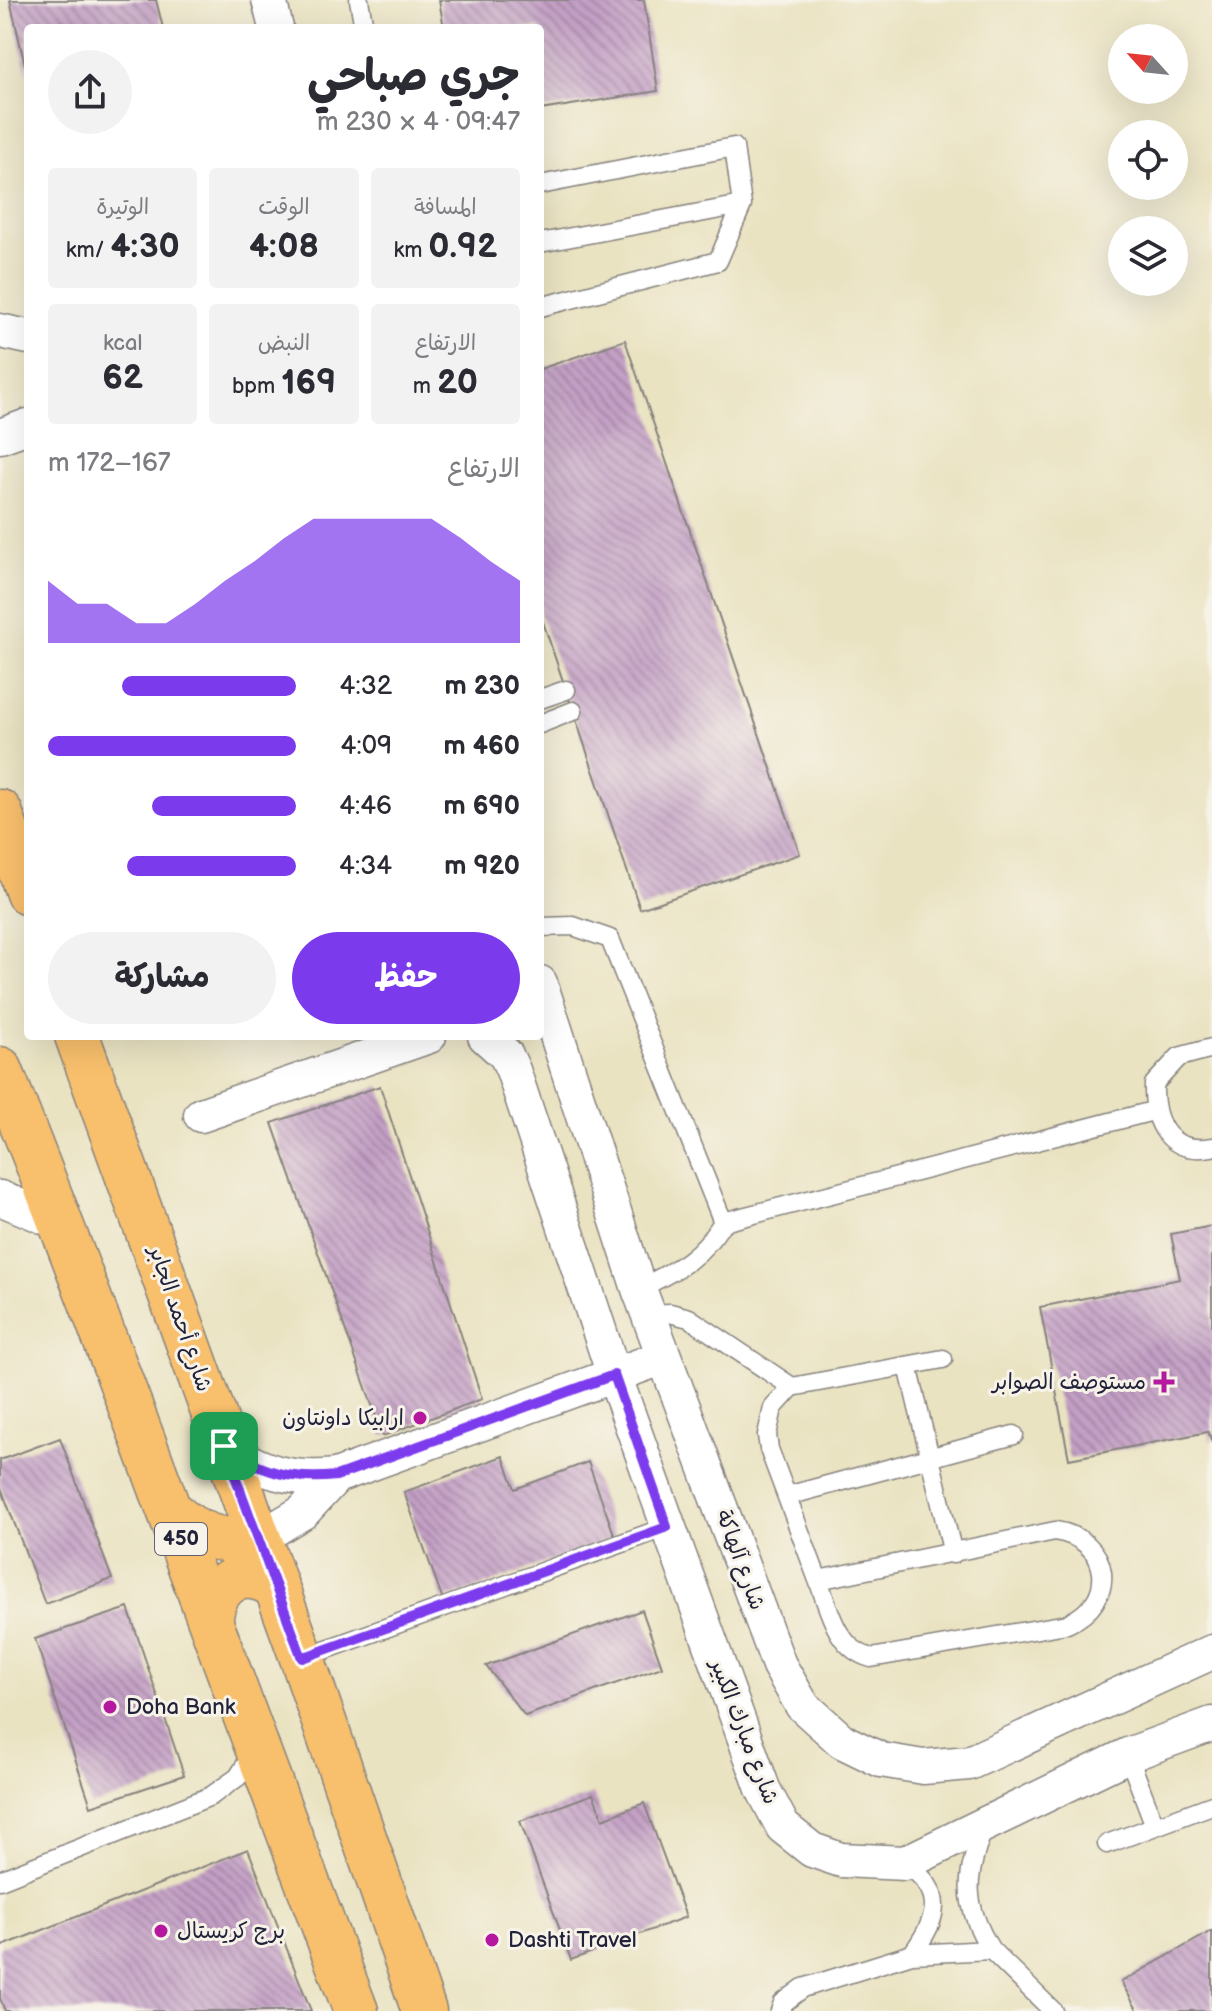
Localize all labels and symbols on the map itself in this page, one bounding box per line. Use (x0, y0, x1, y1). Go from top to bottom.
north arrow (1108, 24, 1188, 104)
street label: شارع أحمد الجابر (141, 1241, 218, 1396)
place label: مستوصف الصوابر (990, 1369, 1146, 1396)
marker: مستوصف الصوابر (1153, 1371, 1175, 1393)
place label: ارابيكا داونتاون (282, 1405, 404, 1432)
marker: ارابيكا داونتاون (411, 1409, 429, 1427)
pin (190, 1412, 258, 1480)
street label: شارع آلهاكة (708, 1506, 771, 1614)
road number: 450 (155, 1523, 207, 1555)
street label: شارع مبارك الكبير (702, 1654, 784, 1808)
place label: Doha Bank (126, 1694, 236, 1721)
marker: Doha Bank (101, 1698, 119, 1716)
place label: برج كريستال (177, 1918, 285, 1945)
marker: برج كريستال (152, 1922, 170, 1940)
place label: Dashti Travel (508, 1927, 637, 1954)
marker: Dashti Travel (483, 1931, 501, 1949)

